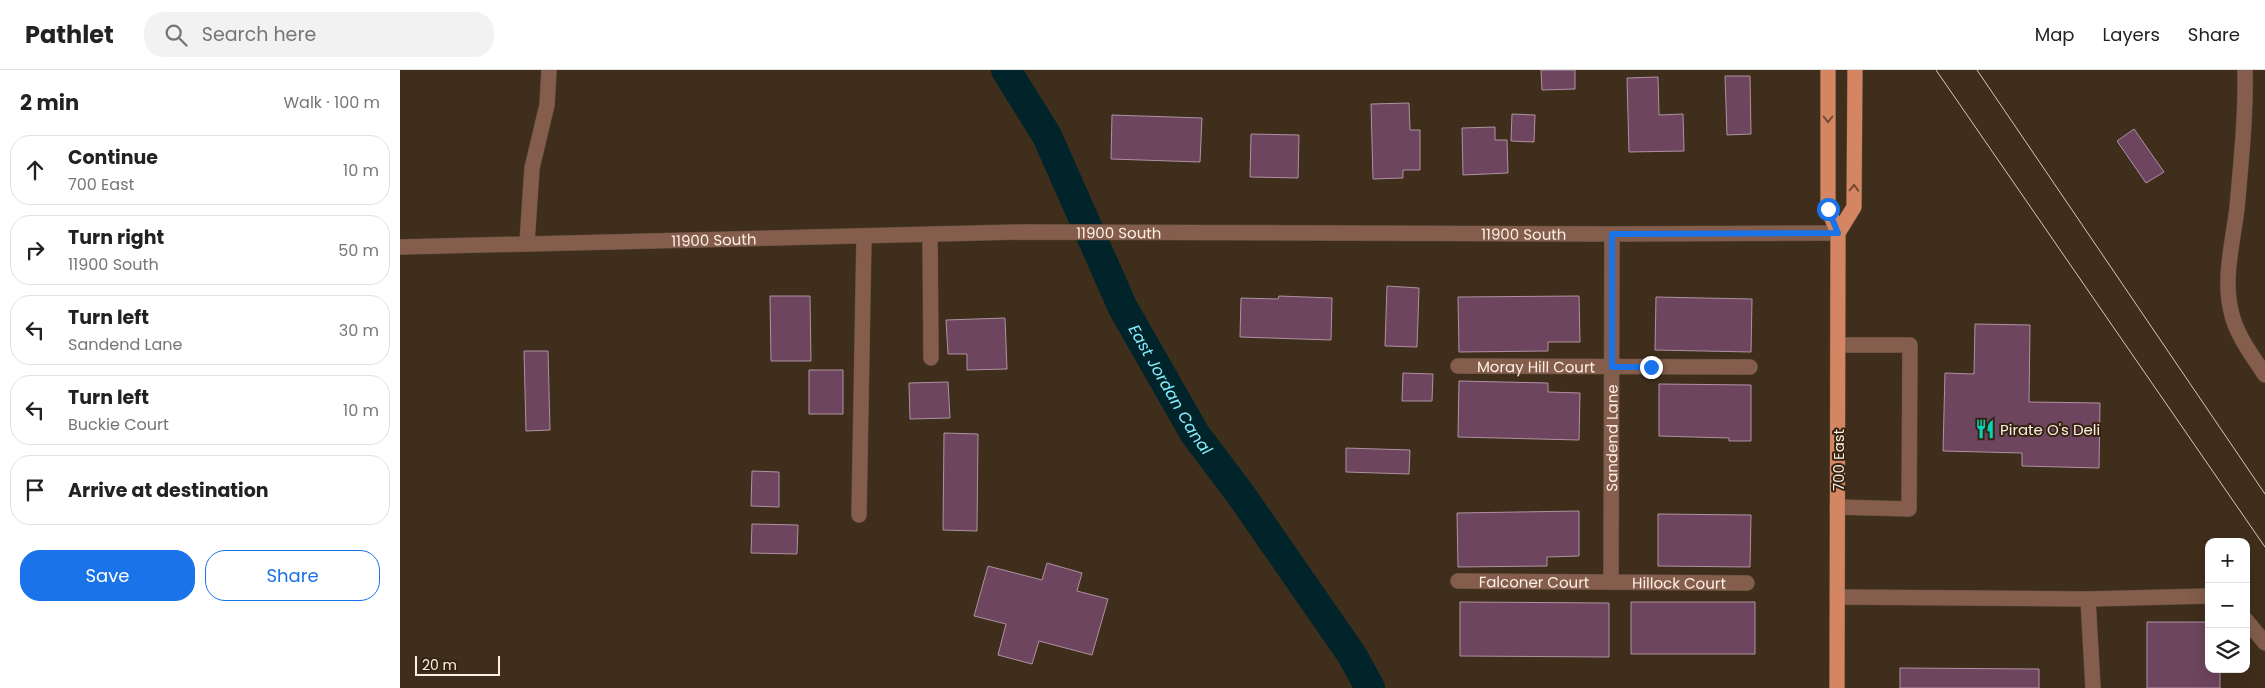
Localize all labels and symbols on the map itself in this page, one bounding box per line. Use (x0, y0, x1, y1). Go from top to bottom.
one-way arrow (1823, 115, 1833, 123)
one-way arrow (1849, 184, 1859, 192)
route start (1817, 198, 1840, 221)
street label: 11900 South (1076, 222, 1161, 243)
street label: 11900 South (1481, 223, 1566, 244)
street label: 11900 South (671, 228, 757, 251)
water label: East Jordan Canal (1123, 320, 1218, 459)
street label: Moray Hill Court (1477, 356, 1595, 377)
route end (1640, 356, 1663, 379)
street label: Sandend Lane (1601, 384, 1622, 492)
restaurant icon: Pirate O's Deli (1974, 418, 1996, 440)
place label: Pirate O's Deli (2000, 419, 2100, 440)
street label: 700 East (1828, 429, 1849, 491)
street label: Falconer Court (1479, 571, 1589, 592)
street label: Hillock Court (1632, 572, 1726, 593)
scale bar (415, 653, 500, 676)

